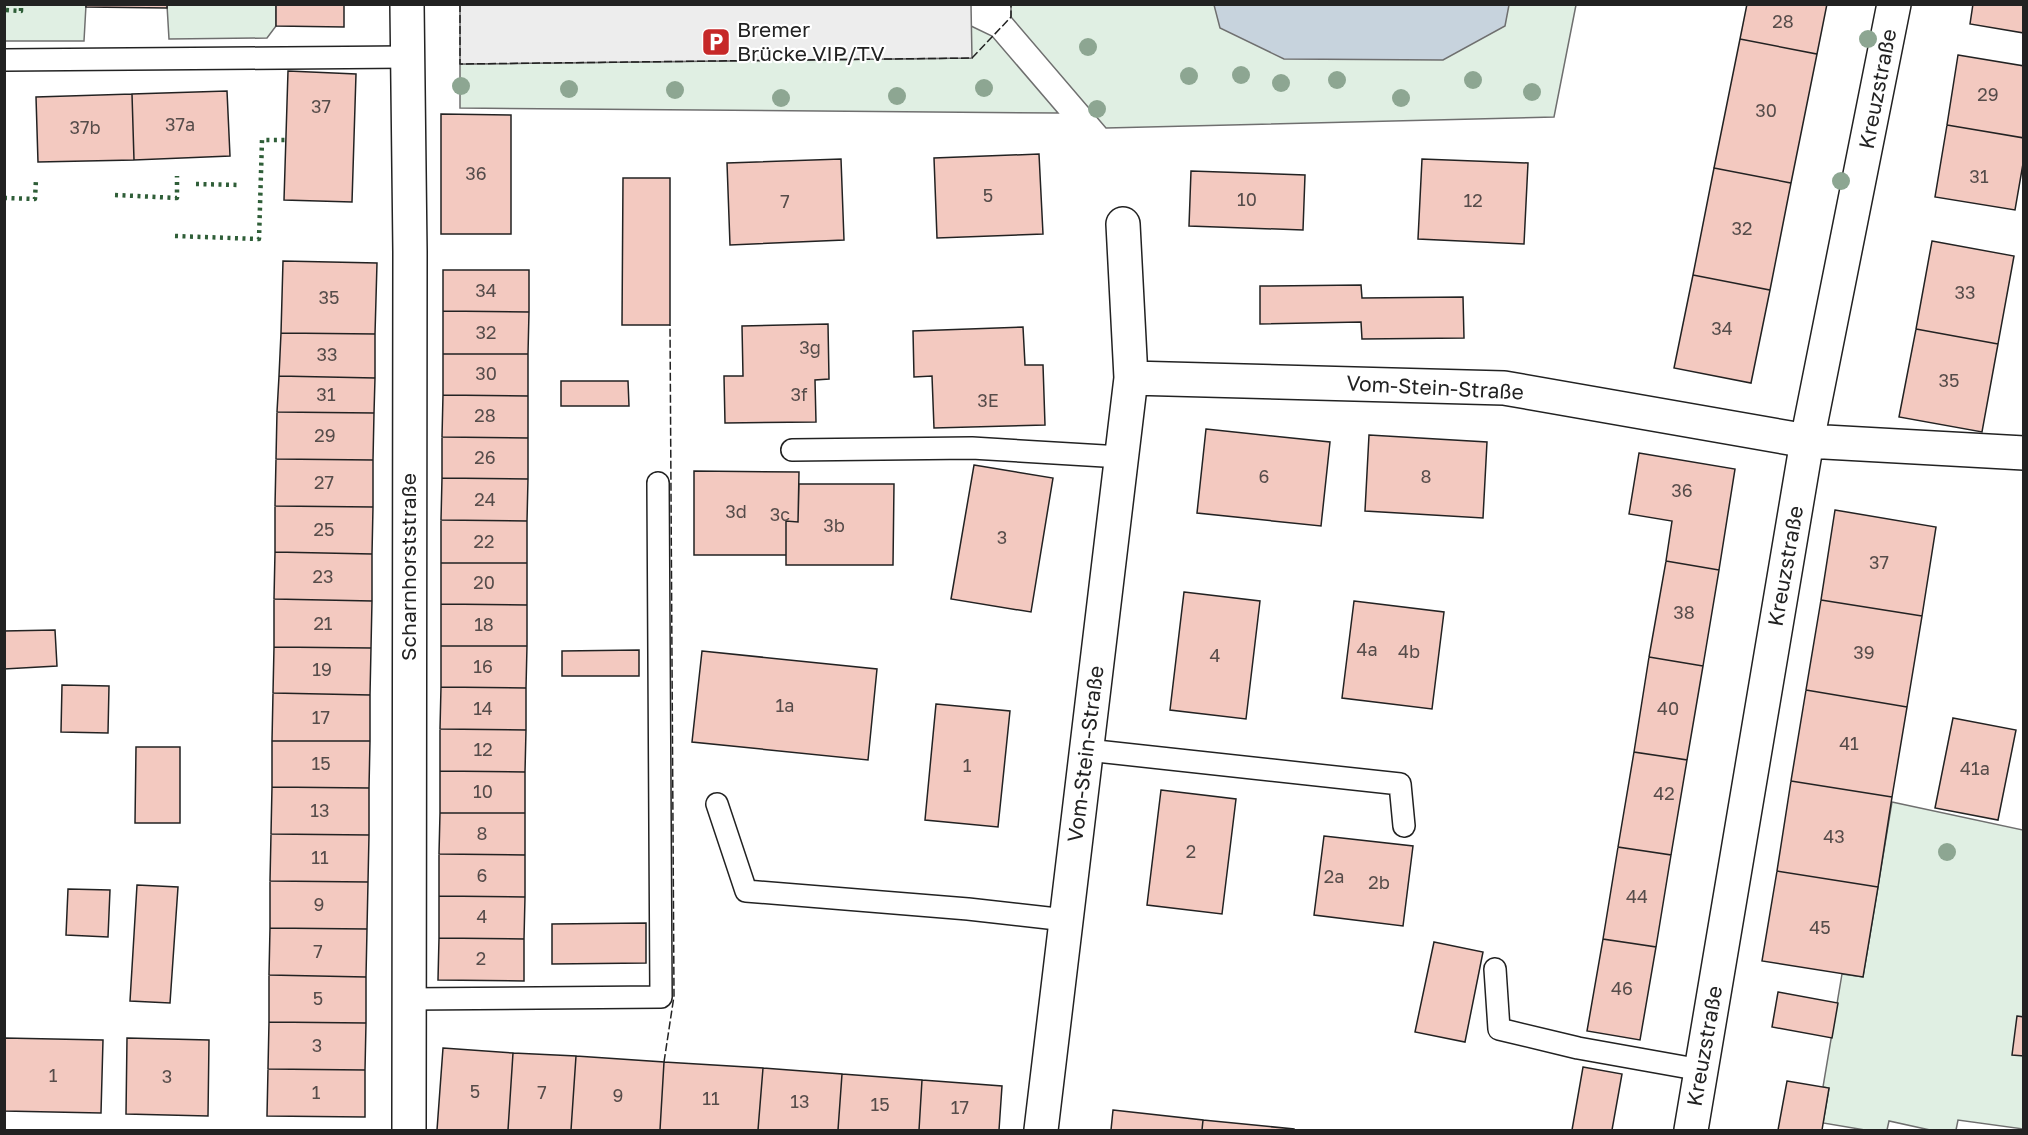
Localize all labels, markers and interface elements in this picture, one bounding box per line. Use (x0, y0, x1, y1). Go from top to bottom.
house number: 28 (1772, 10, 1794, 32)
place label: Bremer Brücke VIP/TV (737, 16, 885, 66)
parking icon: Bremer Brücke VIP/TV (700, 26, 732, 58)
street label: Kreuzstraße (1853, 27, 1901, 151)
house number: 29 (1977, 83, 1999, 105)
house number: 37 (311, 95, 331, 117)
house number: 30 (1755, 99, 1777, 121)
house number: 37a (165, 113, 195, 135)
house number: 37b (69, 116, 101, 138)
house number: 36 (465, 162, 487, 184)
house number: 31 (1969, 165, 1989, 187)
house number: 5 (983, 184, 993, 206)
house number: 10 (1237, 188, 1257, 210)
house number: 12 (1463, 189, 1483, 211)
house number: 7 (780, 190, 790, 212)
house number: 32 (1732, 217, 1752, 239)
house number: 34 (475, 279, 497, 301)
house number: 33 (1954, 281, 1976, 303)
house number: 35 (319, 286, 339, 308)
house number: 34 (1711, 317, 1733, 339)
house number: 32 (476, 321, 496, 343)
house number: 3g (799, 336, 821, 358)
house number: 33 (316, 343, 338, 365)
house number: 30 (475, 362, 497, 384)
street label: Vom-Stein-Straße (1346, 369, 1524, 405)
house number: 35 (1939, 369, 1959, 391)
house number: 31 (316, 383, 336, 405)
house number: 3f (790, 383, 808, 405)
house number: 3E (977, 389, 999, 411)
house number: 28 (474, 404, 496, 426)
house number: 29 (314, 424, 336, 446)
house number: 26 (474, 446, 496, 468)
house number: 6 (1259, 465, 1269, 487)
house number: 8 (1421, 465, 1431, 487)
house number: 27 (314, 471, 334, 493)
street label: Scharnhorststraße (395, 473, 421, 661)
house number: 36 (1671, 479, 1693, 501)
house number: 24 (474, 488, 496, 510)
house number: 3d (725, 500, 747, 522)
house number: 3c (770, 503, 790, 525)
street label: Kreuzstraße (1762, 504, 1808, 628)
house number: 3b (823, 514, 845, 536)
house number: 25 (314, 518, 334, 540)
house number: 3 (997, 526, 1007, 548)
house number: 22 (474, 530, 494, 552)
house number: 37 (1869, 551, 1889, 573)
house number: 23 (313, 565, 333, 587)
house number: 20 (473, 571, 495, 593)
house number: 38 (1673, 601, 1695, 623)
house number: 21 (313, 612, 333, 634)
house number: 18 (474, 613, 494, 635)
house number: 4a (1356, 638, 1378, 660)
house number: 4b (1398, 640, 1420, 662)
house number: 39 (1853, 641, 1875, 663)
house number: 4 (1210, 644, 1221, 666)
house number: 16 (473, 655, 493, 677)
house number: 19 (312, 658, 332, 680)
street label: Vom-Stein-Straße (1061, 664, 1109, 844)
house number: 1a (776, 694, 794, 716)
house number: 14 (473, 697, 493, 719)
house number: 40 (1657, 697, 1679, 719)
house number: 17 (312, 706, 330, 728)
house number: 41 (1839, 732, 1859, 754)
house number: 12 (473, 738, 493, 760)
house number: 15 (311, 752, 331, 774)
house number: 1 (963, 754, 972, 776)
house number: 41a (1960, 757, 1990, 779)
house number: 10 (473, 780, 493, 802)
house number: 42 (1653, 782, 1675, 804)
house number: 13 (310, 799, 330, 821)
house number: 8 (477, 822, 487, 844)
house number: 43 (1823, 825, 1845, 847)
house number: 2 (1186, 840, 1196, 862)
house number: 11 (311, 846, 329, 868)
house number: 6 (477, 864, 487, 886)
house number: 2a (1324, 865, 1344, 887)
house number: 2b (1368, 871, 1390, 893)
house number: 44 (1626, 885, 1648, 907)
house number: 9 (314, 893, 324, 915)
house number: 4 (477, 905, 488, 927)
house number: 45 (1809, 916, 1831, 938)
house number: 7 (313, 940, 323, 962)
house number: 2 (476, 947, 486, 969)
house number: 46 (1611, 977, 1633, 999)
street label: Kreuzstraße (1681, 984, 1727, 1108)
house number: 5 (313, 987, 323, 1009)
house number: 3 (312, 1034, 322, 1056)
house number: 1 (49, 1064, 58, 1086)
house number: 3 (162, 1065, 172, 1087)
house number: 5 (470, 1080, 480, 1102)
house number: 1 (312, 1081, 321, 1103)
house number: 7 (537, 1081, 547, 1103)
house number: 9 (613, 1084, 623, 1106)
house number: 11 (702, 1087, 720, 1109)
house number: 13 (790, 1090, 810, 1112)
house number: 15 (870, 1093, 890, 1115)
house number: 17 (951, 1096, 969, 1118)

